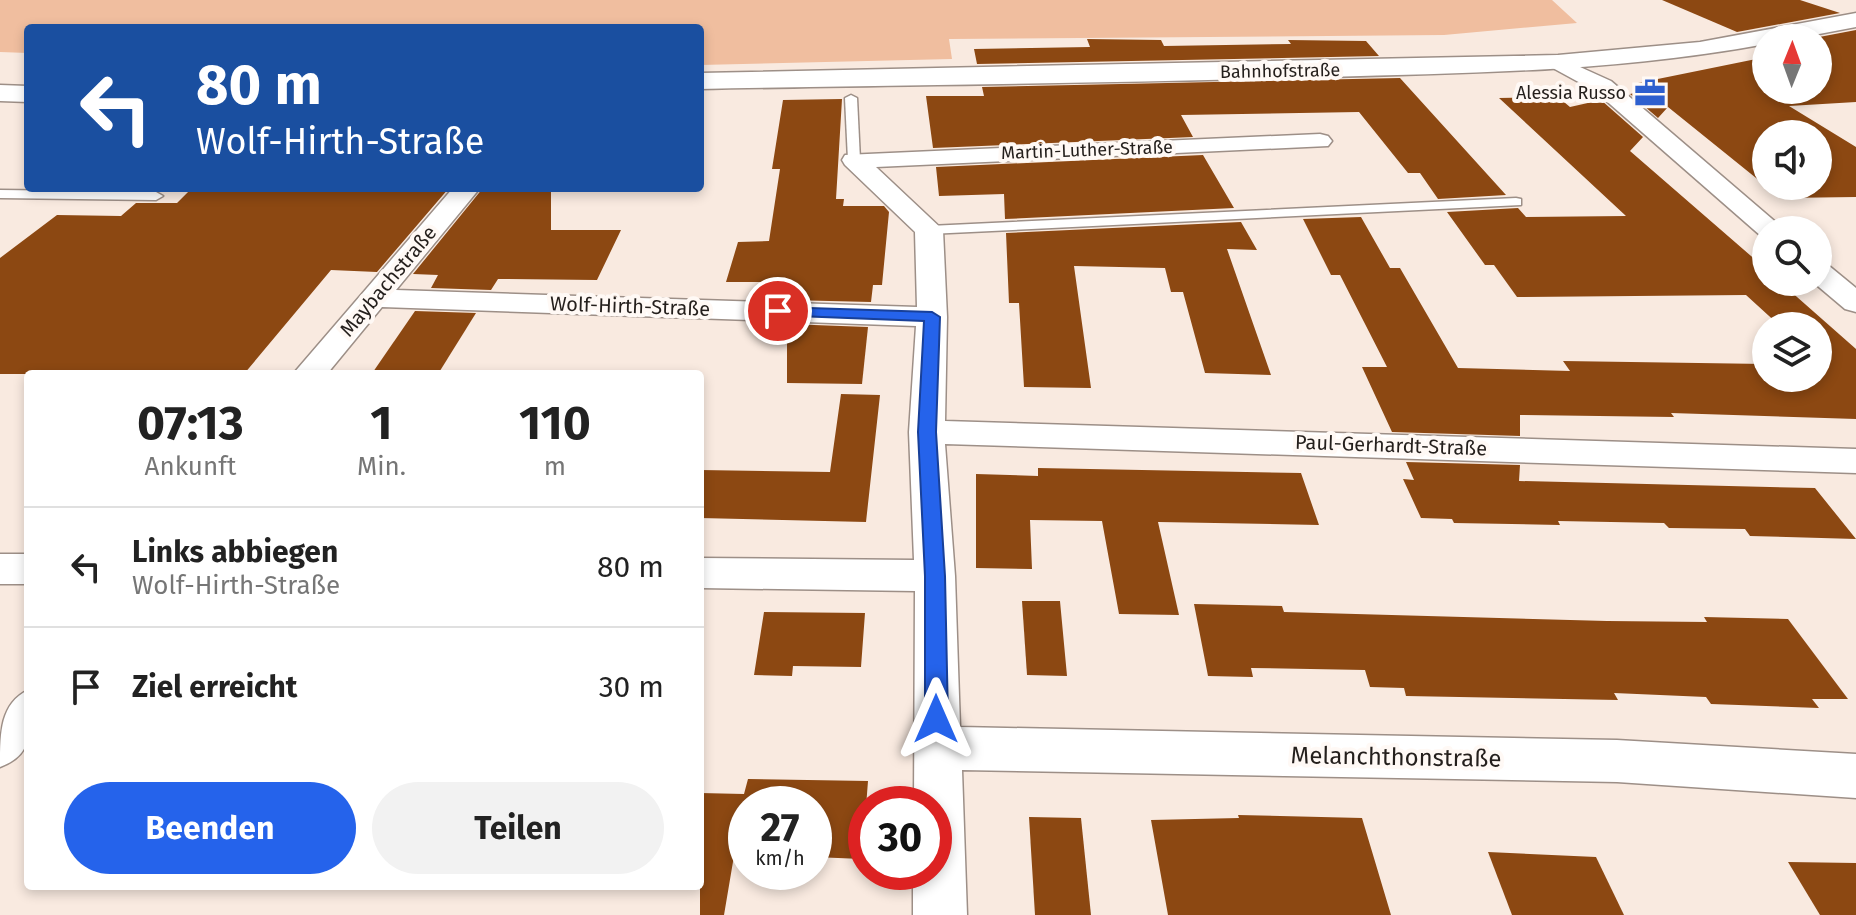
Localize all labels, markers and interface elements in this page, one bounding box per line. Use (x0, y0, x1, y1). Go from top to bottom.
north arrow (1752, 24, 1832, 104)
map controls (1752, 24, 1832, 392)
text: 80 m (196, 52, 322, 119)
icon: left (64, 56, 168, 160)
street label: Bahnhofstraße (1220, 59, 1340, 83)
office icon: Alessia Russo (1633, 76, 1667, 110)
place label: Alessia Russo (1516, 82, 1626, 104)
text: Wolf-Hirth-Straße (196, 120, 484, 164)
button: sound (1752, 120, 1832, 200)
street label: Martin-Luther-Straße (1001, 136, 1173, 164)
button: search (1752, 216, 1832, 296)
street label: Maybachstraße (335, 221, 441, 341)
pin (744, 277, 812, 345)
icon: arrive (756, 289, 800, 333)
street label: Wolf-Hirth-Straße (550, 291, 710, 321)
button: layers (1752, 312, 1832, 392)
text: 07:13 (137, 394, 244, 452)
text: 1 (370, 394, 393, 452)
text: 110 (519, 394, 591, 452)
street label: Paul-Gerhardt-Straße (1295, 430, 1487, 460)
text: Ankunft (145, 451, 236, 482)
text: Min. (357, 451, 406, 482)
text: m (544, 451, 566, 482)
text: Links abbiegen (132, 534, 338, 570)
icon: left (64, 545, 108, 589)
text: 80 m (597, 549, 664, 585)
text: Wolf-Hirth-Straße (132, 570, 340, 601)
icon: arrive (64, 665, 108, 709)
text: Ziel erreicht (132, 669, 297, 705)
text: 30 m (599, 669, 664, 705)
position arrow (894, 677, 978, 761)
street label: Melanchthonstraße (1290, 741, 1502, 773)
button: Beenden (64, 782, 356, 874)
button: Teilen (372, 782, 664, 874)
speed limit sign: 30 (848, 786, 952, 890)
text: 27 (761, 804, 800, 852)
text: km/h (755, 846, 805, 870)

